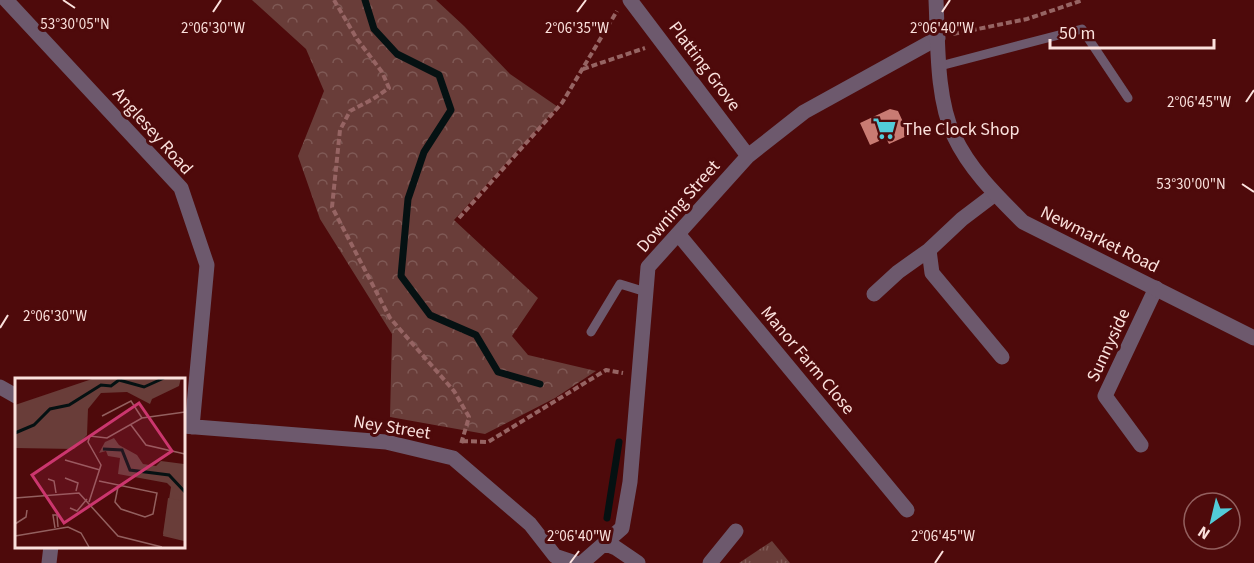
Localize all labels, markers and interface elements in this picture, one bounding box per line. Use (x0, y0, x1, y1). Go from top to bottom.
scale bar (1050, 12, 1214, 50)
text: 53°30'05"N (40, 14, 110, 35)
street label: Platting Grove (663, 16, 747, 116)
text: 2°06'30"W (181, 18, 245, 39)
text: 2°06'35"W (545, 18, 609, 39)
text: 2°06'40"W (910, 18, 974, 39)
text: 50 m (1059, 21, 1095, 46)
street label: Anglesey Road (107, 82, 199, 180)
text: 2°06'45"W (1167, 92, 1231, 113)
supermarket icon: The Clock Shop (872, 116, 898, 142)
place label: The Clock Shop (903, 117, 1019, 142)
street label: Downing Street (631, 155, 726, 258)
text: 53°30'00"N (1156, 174, 1226, 195)
street label: Newmarket Road (1036, 200, 1163, 279)
street label: Manor Farm Close (755, 301, 861, 420)
street label: Sunnyside (1081, 304, 1136, 386)
text: 2°06'30"W (23, 306, 87, 327)
inset map (15, 378, 184, 548)
street label: Ney Street (352, 409, 432, 446)
north arrow (1182, 491, 1242, 551)
text: N (1194, 521, 1215, 545)
text: 2°06'40"W (547, 526, 611, 547)
text: 2°06'45"W (911, 526, 975, 547)

